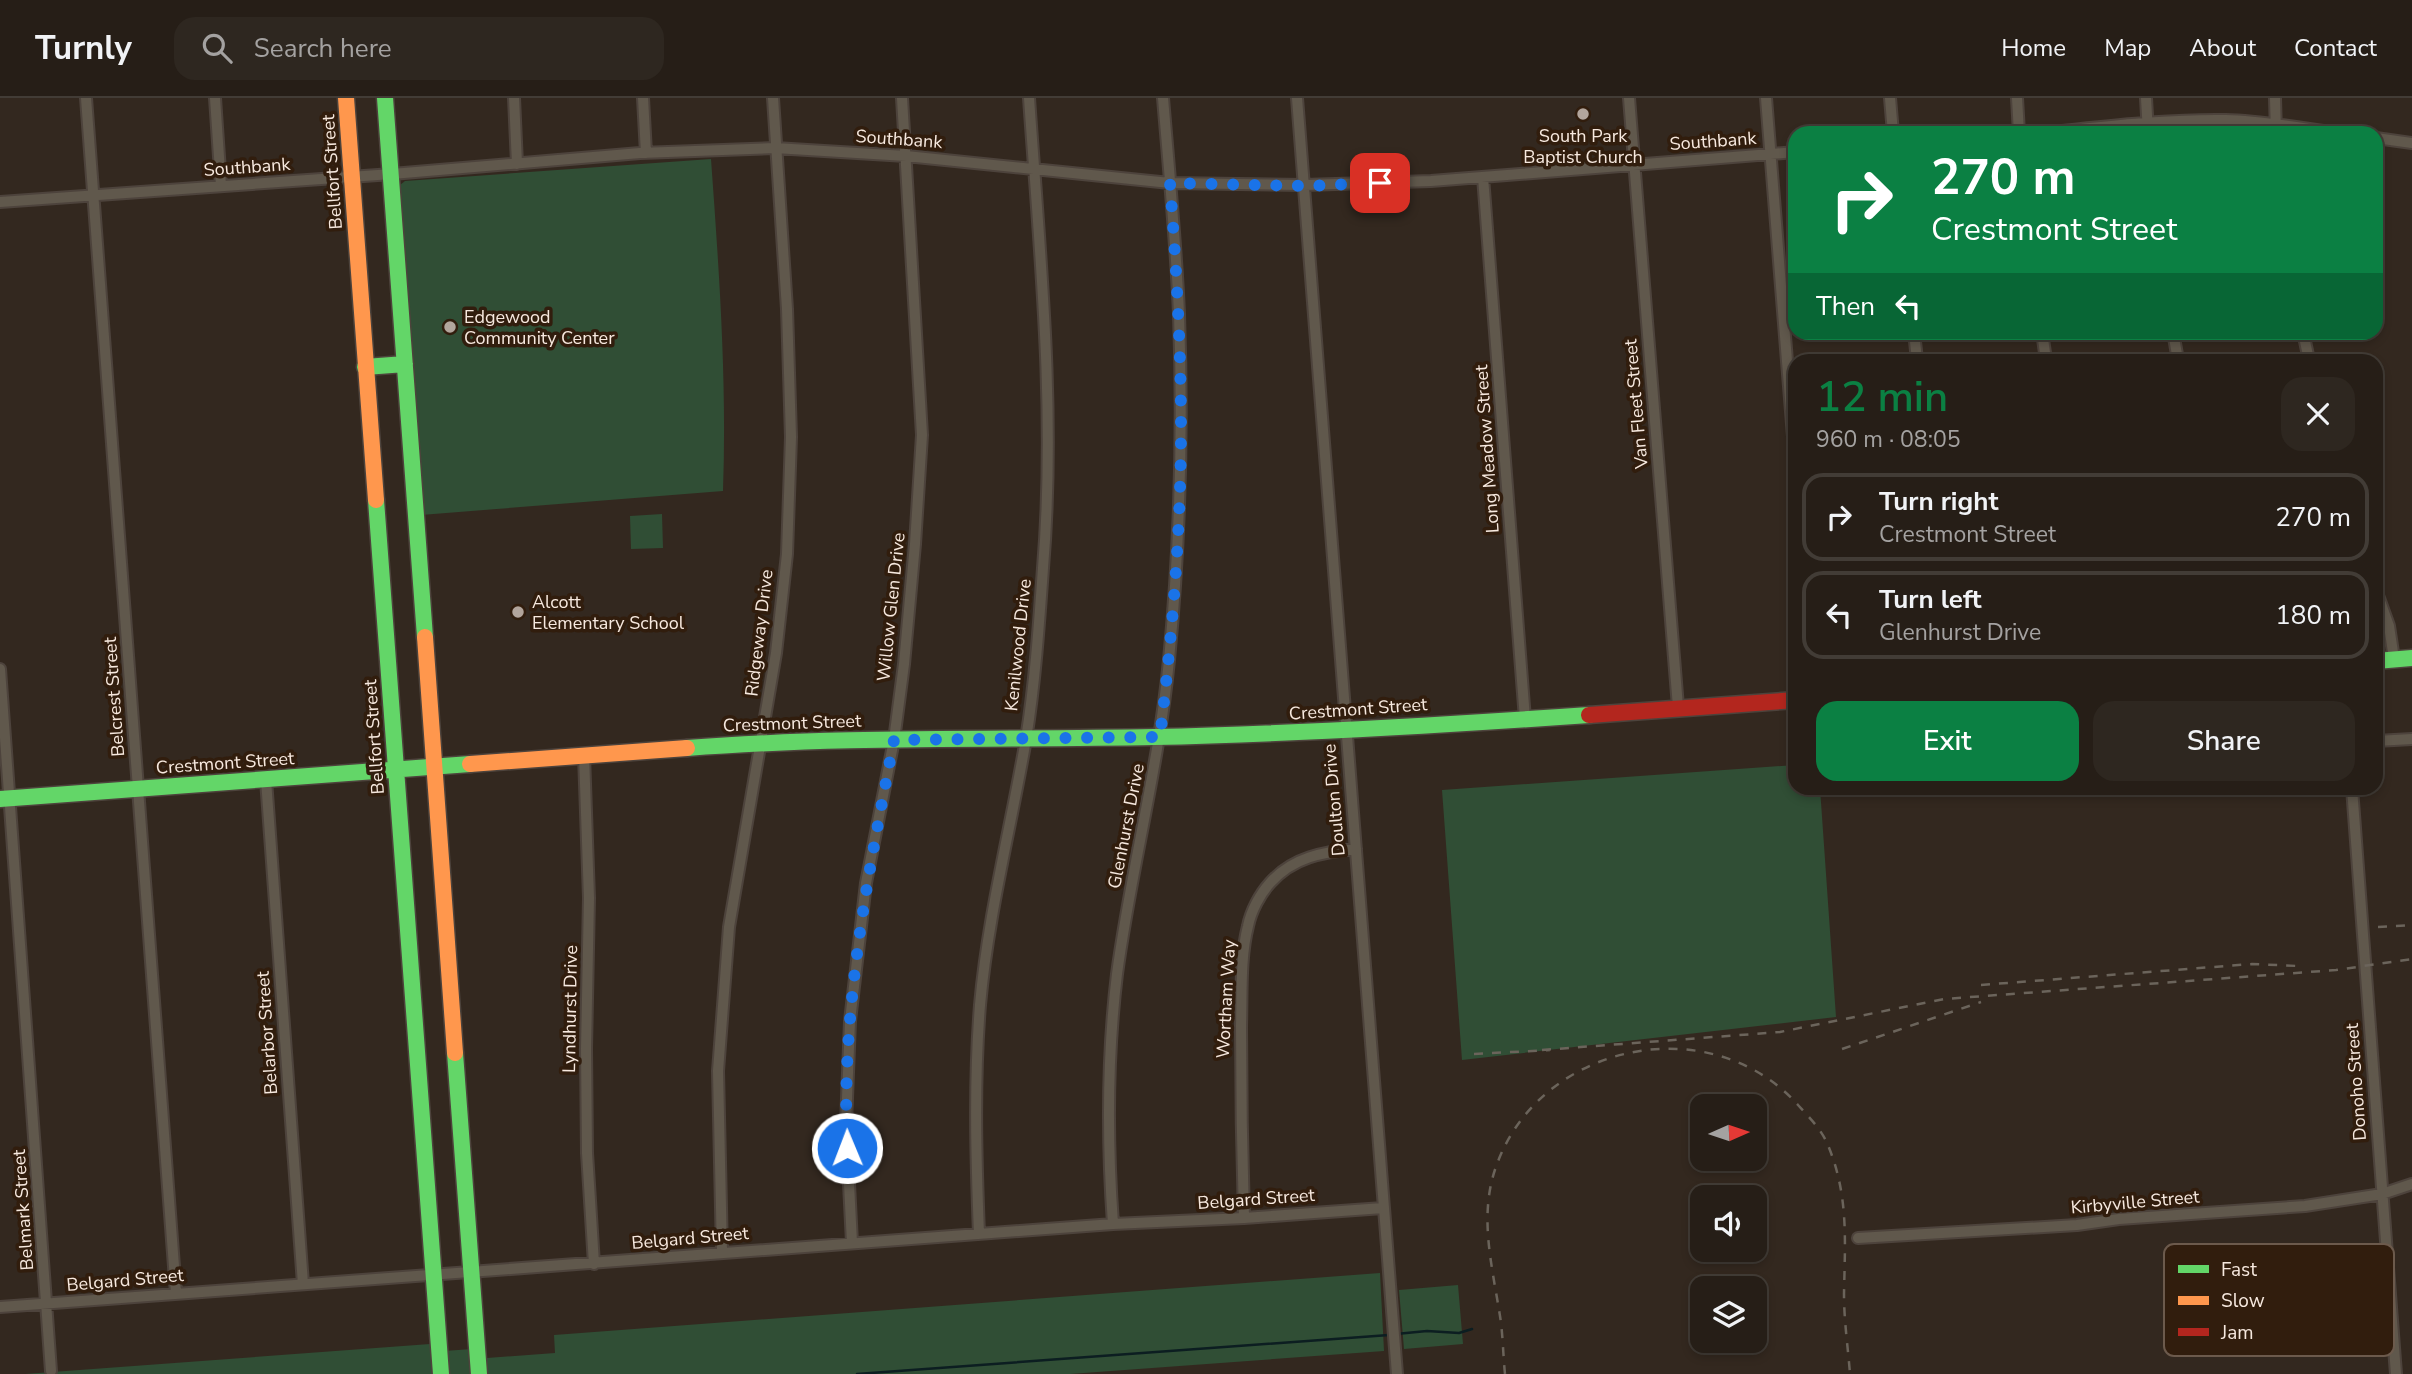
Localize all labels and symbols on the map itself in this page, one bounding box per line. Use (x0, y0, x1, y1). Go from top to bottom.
marker: South Park Baptist Church (1575, 106, 1591, 122)
street label: Bellfort Street (316, 113, 348, 230)
street label: Southbank (855, 124, 944, 154)
place label: South Park Baptist Church (1523, 124, 1643, 169)
street label: Southbank (1669, 126, 1758, 156)
street label: Southbank (203, 152, 292, 182)
pin (1350, 153, 1410, 213)
place label: Edgewood Community Center (464, 305, 615, 350)
marker: Edgewood Community Center (442, 319, 458, 335)
street label: Van Fleet Street (1618, 337, 1654, 471)
street label: Long Meadow Street (1469, 363, 1505, 534)
street label: Willow Glen Drive (871, 531, 911, 683)
street label: Ridgeway Drive (739, 568, 779, 698)
street label: Kenilwood Drive (999, 578, 1037, 712)
place label: Alcott Elementary School (532, 590, 685, 635)
marker: Alcott Elementary School (510, 604, 526, 620)
street label: Belcrest Street (98, 636, 130, 758)
street label: Bellfort Street (358, 678, 390, 795)
street label: Crestmont Street (1288, 692, 1429, 726)
street label: Crestmont Street (722, 709, 862, 737)
street label: Doulton Drive (1317, 743, 1351, 857)
street label: Crestmont Street (155, 746, 296, 780)
street label: Glenhurst Drive (1102, 761, 1150, 891)
street label: Wortham Way (1211, 938, 1241, 1059)
street label: Lyndhurst Drive (557, 945, 583, 1073)
street label: Belarbor Street (251, 970, 283, 1096)
street label: Donoho Street (2340, 1022, 2372, 1141)
north arrow (1690, 1094, 1768, 1171)
position arrow (810, 1111, 884, 1185)
street label: Belmark Street (7, 1148, 39, 1271)
street label: Belgard Street (1196, 1183, 1316, 1215)
street label: Kirbyville Street (2070, 1184, 2201, 1220)
street label: Belgard Street (630, 1221, 750, 1255)
legend (2164, 1244, 2394, 1356)
text: Fast (2221, 1257, 2257, 1283)
street label: Belgard Street (65, 1263, 185, 1297)
text: Slow (2221, 1288, 2265, 1314)
text: Jam (2220, 1320, 2254, 1346)

